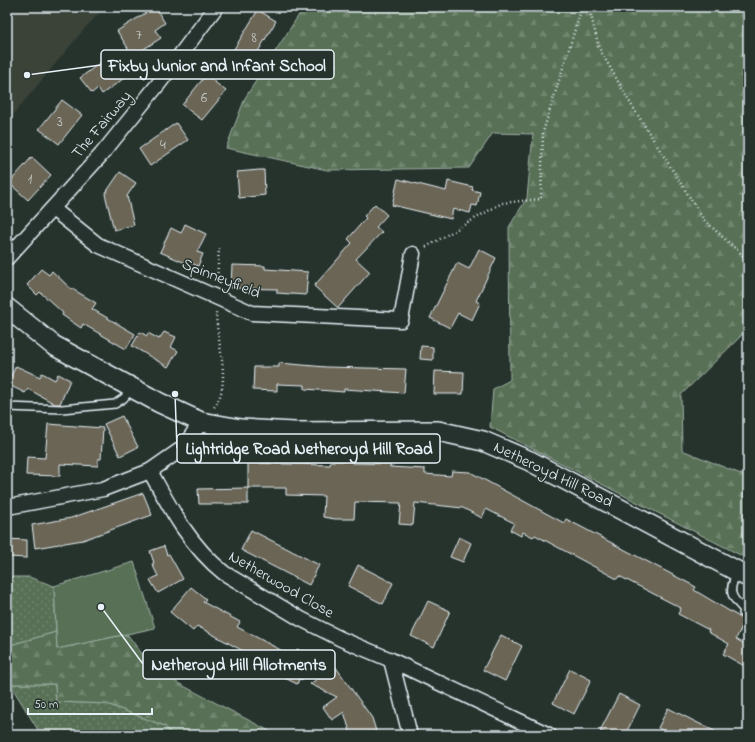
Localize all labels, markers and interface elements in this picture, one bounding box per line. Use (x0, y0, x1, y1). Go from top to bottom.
house number: 7 (136, 25, 142, 46)
house number: 8 (251, 28, 257, 49)
callout: Fixby Junior and Infant School (101, 50, 334, 79)
text: Fixby Junior and Infant School (107, 54, 326, 81)
street label: The Fairway (66, 85, 138, 164)
house number: 6 (201, 88, 207, 109)
house number: 3 (57, 112, 63, 133)
house number: 4 (160, 135, 166, 156)
house number: 1 (28, 169, 33, 190)
street label: Spinneyfield (178, 252, 264, 306)
callout: Lightridge Road Netheroyd Hill Road (177, 434, 440, 463)
street label: Netheroyd Hill Road (489, 436, 617, 514)
text: Lightridge Road Netheroyd Hill Road (186, 437, 433, 464)
street label: Netherwood Close (224, 545, 339, 625)
callout: Netheroyd Hill Allotments (143, 650, 335, 679)
text: Netheroyd Hill Allotments (151, 653, 327, 680)
scale bar (28, 690, 152, 716)
text: 50 m (34, 696, 58, 714)

